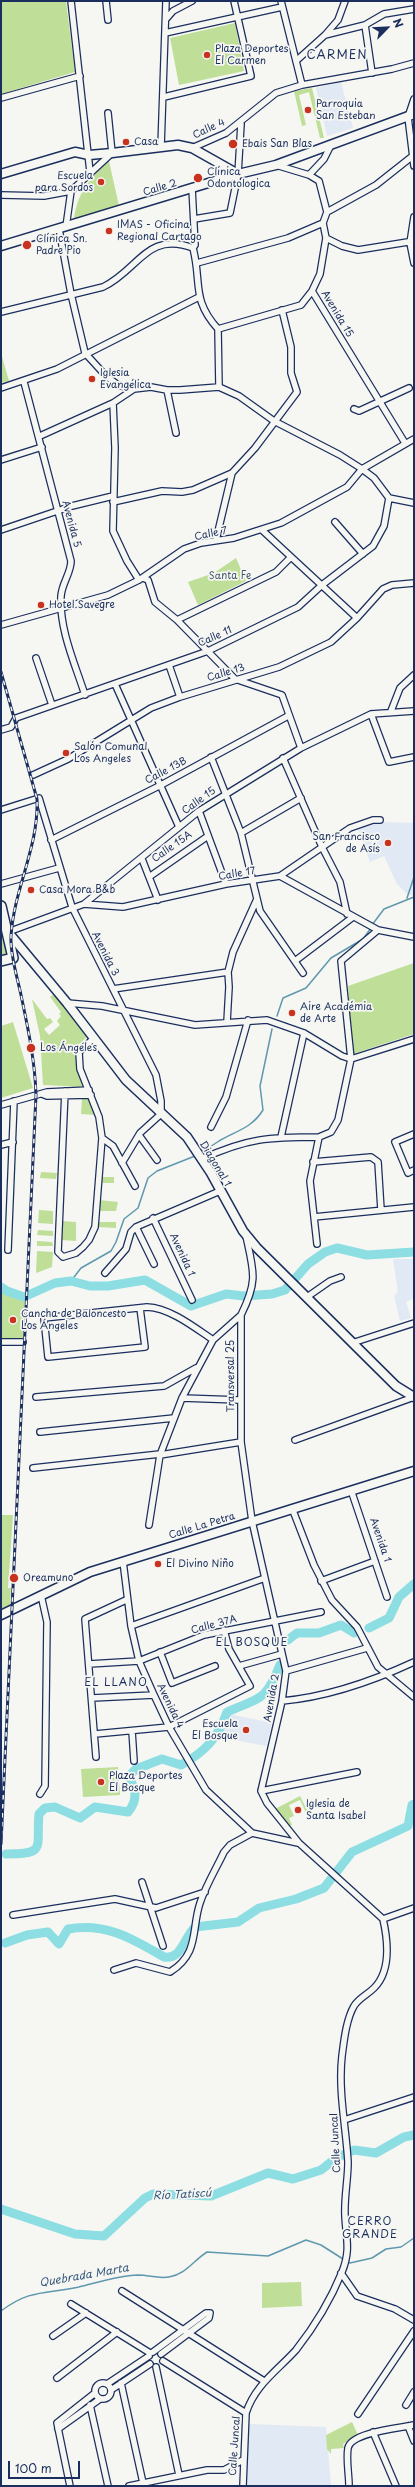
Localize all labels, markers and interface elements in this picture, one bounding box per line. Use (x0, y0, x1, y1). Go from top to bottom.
north arrow (367, 8, 407, 48)
text: N (389, 15, 408, 30)
place label: Plaza Deportes El Carmen (215, 43, 288, 66)
district label: CARMEN (307, 49, 367, 63)
marker: Plaza Deportes El Carmen (202, 50, 212, 60)
place label: Parroquia San Esteban (316, 98, 375, 122)
marker: Parroquia San Esteban (303, 105, 313, 115)
street label: Calle 4 (191, 116, 227, 142)
place label: Casa (134, 136, 158, 148)
marker: Casa (121, 137, 131, 147)
marker: Ebais San Blas (227, 138, 239, 150)
place label: Ebais San Blas (242, 138, 312, 150)
place label: Clínica Odontologica (207, 166, 270, 190)
place label: Escuela para Sordos (35, 170, 93, 194)
marker: Clínica Odontologica (192, 172, 204, 184)
marker: Escuela para Sordos (96, 177, 106, 187)
street label: Calle 2 (142, 177, 178, 199)
place label: IMAS - Oficina Regional Cartago (117, 219, 202, 242)
marker: IMAS - Oficina Regional Cartago (104, 226, 114, 236)
place label: Clínica Sn. Padre Pio (36, 233, 88, 256)
marker: Clínica Sn. Padre Pio (21, 239, 33, 251)
street label: Avenida 15 (318, 288, 356, 340)
place label: Iglesia Evangélica (100, 367, 151, 390)
marker: Iglesia Evangélica (87, 374, 97, 384)
street label: Avenida 5 (59, 499, 83, 549)
street label: Calle 7 (193, 525, 229, 543)
park label: Santa Fe (209, 570, 251, 582)
place label: Hotel Savegre (49, 599, 115, 611)
marker: Hotel Savegre (36, 600, 46, 610)
street label: Calle 11 (196, 624, 234, 650)
street label: Calle 13 (206, 662, 246, 684)
place label: Salón Comunal Los Angeles (74, 741, 147, 764)
marker: Salón Comunal Los Angeles (61, 748, 71, 758)
street label: Calle 13B (143, 755, 189, 787)
street label: Calle 15 (180, 785, 218, 817)
street label: Calle 15A (150, 829, 194, 865)
place label: San Francisco de Asís (313, 831, 380, 854)
marker: San Francisco de Asís (383, 838, 393, 848)
street label: Calle 17 (218, 865, 256, 883)
place label: Casa Mora B&b (39, 884, 115, 896)
marker: Casa Mora B&b (26, 885, 36, 895)
street label: Avenida 3 (89, 930, 121, 978)
place label: Aire Académia de Arte (300, 1001, 372, 1024)
marker: Aire Académia de Arte (287, 1008, 297, 1018)
marker: Los Ángeles (25, 1042, 37, 1054)
place label: Los Ángeles (40, 1042, 97, 1054)
street label: Diagonal 1 (197, 1139, 233, 1189)
street label: Avenida 1 (167, 1232, 197, 1278)
place label: Cancha de Baloncesto Los Ángeles (21, 1308, 126, 1332)
marker: Cancha de Baloncesto Los Ángeles (8, 1315, 18, 1325)
street label: Transversal 25 (225, 1340, 237, 1412)
street label: Calle La Petra (167, 1510, 237, 1542)
street label: Avenida 1 (367, 1516, 393, 1564)
place label: El Divino Niño (166, 1558, 234, 1570)
marker: El Divino Niño (153, 1559, 163, 1569)
marker: Oreamuno (8, 1572, 20, 1584)
place label: Oreamuno (23, 1572, 73, 1584)
street label: Calle 37A (190, 1613, 238, 1637)
district label: EL BOSQUE (216, 1636, 288, 1650)
street label: Avenida 2 (262, 1673, 282, 1723)
district label: EL LLANO (85, 1676, 147, 1690)
street label: Avenida 4 (154, 1682, 186, 1730)
place label: Escuela El Bosque (192, 1718, 238, 1742)
marker: Escuela El Bosque (241, 1725, 251, 1735)
place label: Plaza Deportes El Bosque (109, 1770, 182, 1794)
marker: Plaza Deportes El Bosque (96, 1777, 106, 1787)
place label: Iglesia de Santa Isabel (306, 1798, 366, 1822)
marker: Iglesia de Santa Isabel (293, 1805, 303, 1815)
street label: Calle Juncal (328, 2113, 344, 2173)
water label: Río Tatiscú (152, 2187, 212, 2203)
district label: CERRO GRANDE (342, 2215, 398, 2241)
water label: Quebrada Marta (38, 2262, 130, 2290)
street label: Calle Juncal (227, 2416, 243, 2476)
scale bar (10, 2453, 82, 2479)
text: 100 m (15, 2459, 52, 2477)

